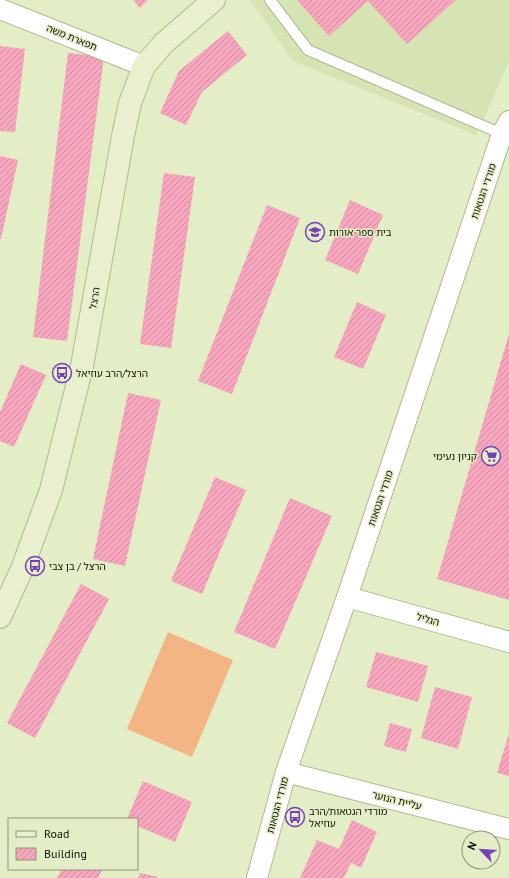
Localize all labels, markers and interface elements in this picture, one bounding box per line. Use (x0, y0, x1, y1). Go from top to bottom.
street label: תפארת משה (45, 21, 99, 54)
street label: מורדי הגטאות (468, 161, 499, 221)
school or university icon: בית ספר אורות (304, 221, 326, 243)
place label: בית ספר אורות (329, 226, 392, 239)
street label: הרצל (86, 286, 103, 310)
bus stop icon: הרצל/הרב עוזיאל (51, 362, 73, 384)
place label: הרצל/הרב עוזיאל (76, 367, 148, 380)
supermarket icon: קניון נעימי (480, 445, 502, 467)
place label: קניון נעימי (433, 450, 477, 463)
street label: מורדי הגטאות (365, 468, 396, 528)
bus stop icon: הרצל / בן צבי (24, 555, 46, 577)
place label: הרצל / בן צבי (49, 560, 106, 573)
street label: הגליל (415, 610, 441, 629)
street label: מורדי הגטאות (264, 775, 291, 835)
street label: עליית הנוער (371, 788, 423, 813)
place label: מורדי הגטאות/הרב עוזיאל (309, 805, 388, 830)
bus stop icon: מורדי הגטאות/הרב עוזיאל (284, 806, 306, 828)
legend (8, 818, 138, 870)
text: Road (44, 826, 69, 841)
north arrow (461, 830, 501, 870)
text: N (464, 840, 480, 852)
text: Building (44, 846, 87, 861)

